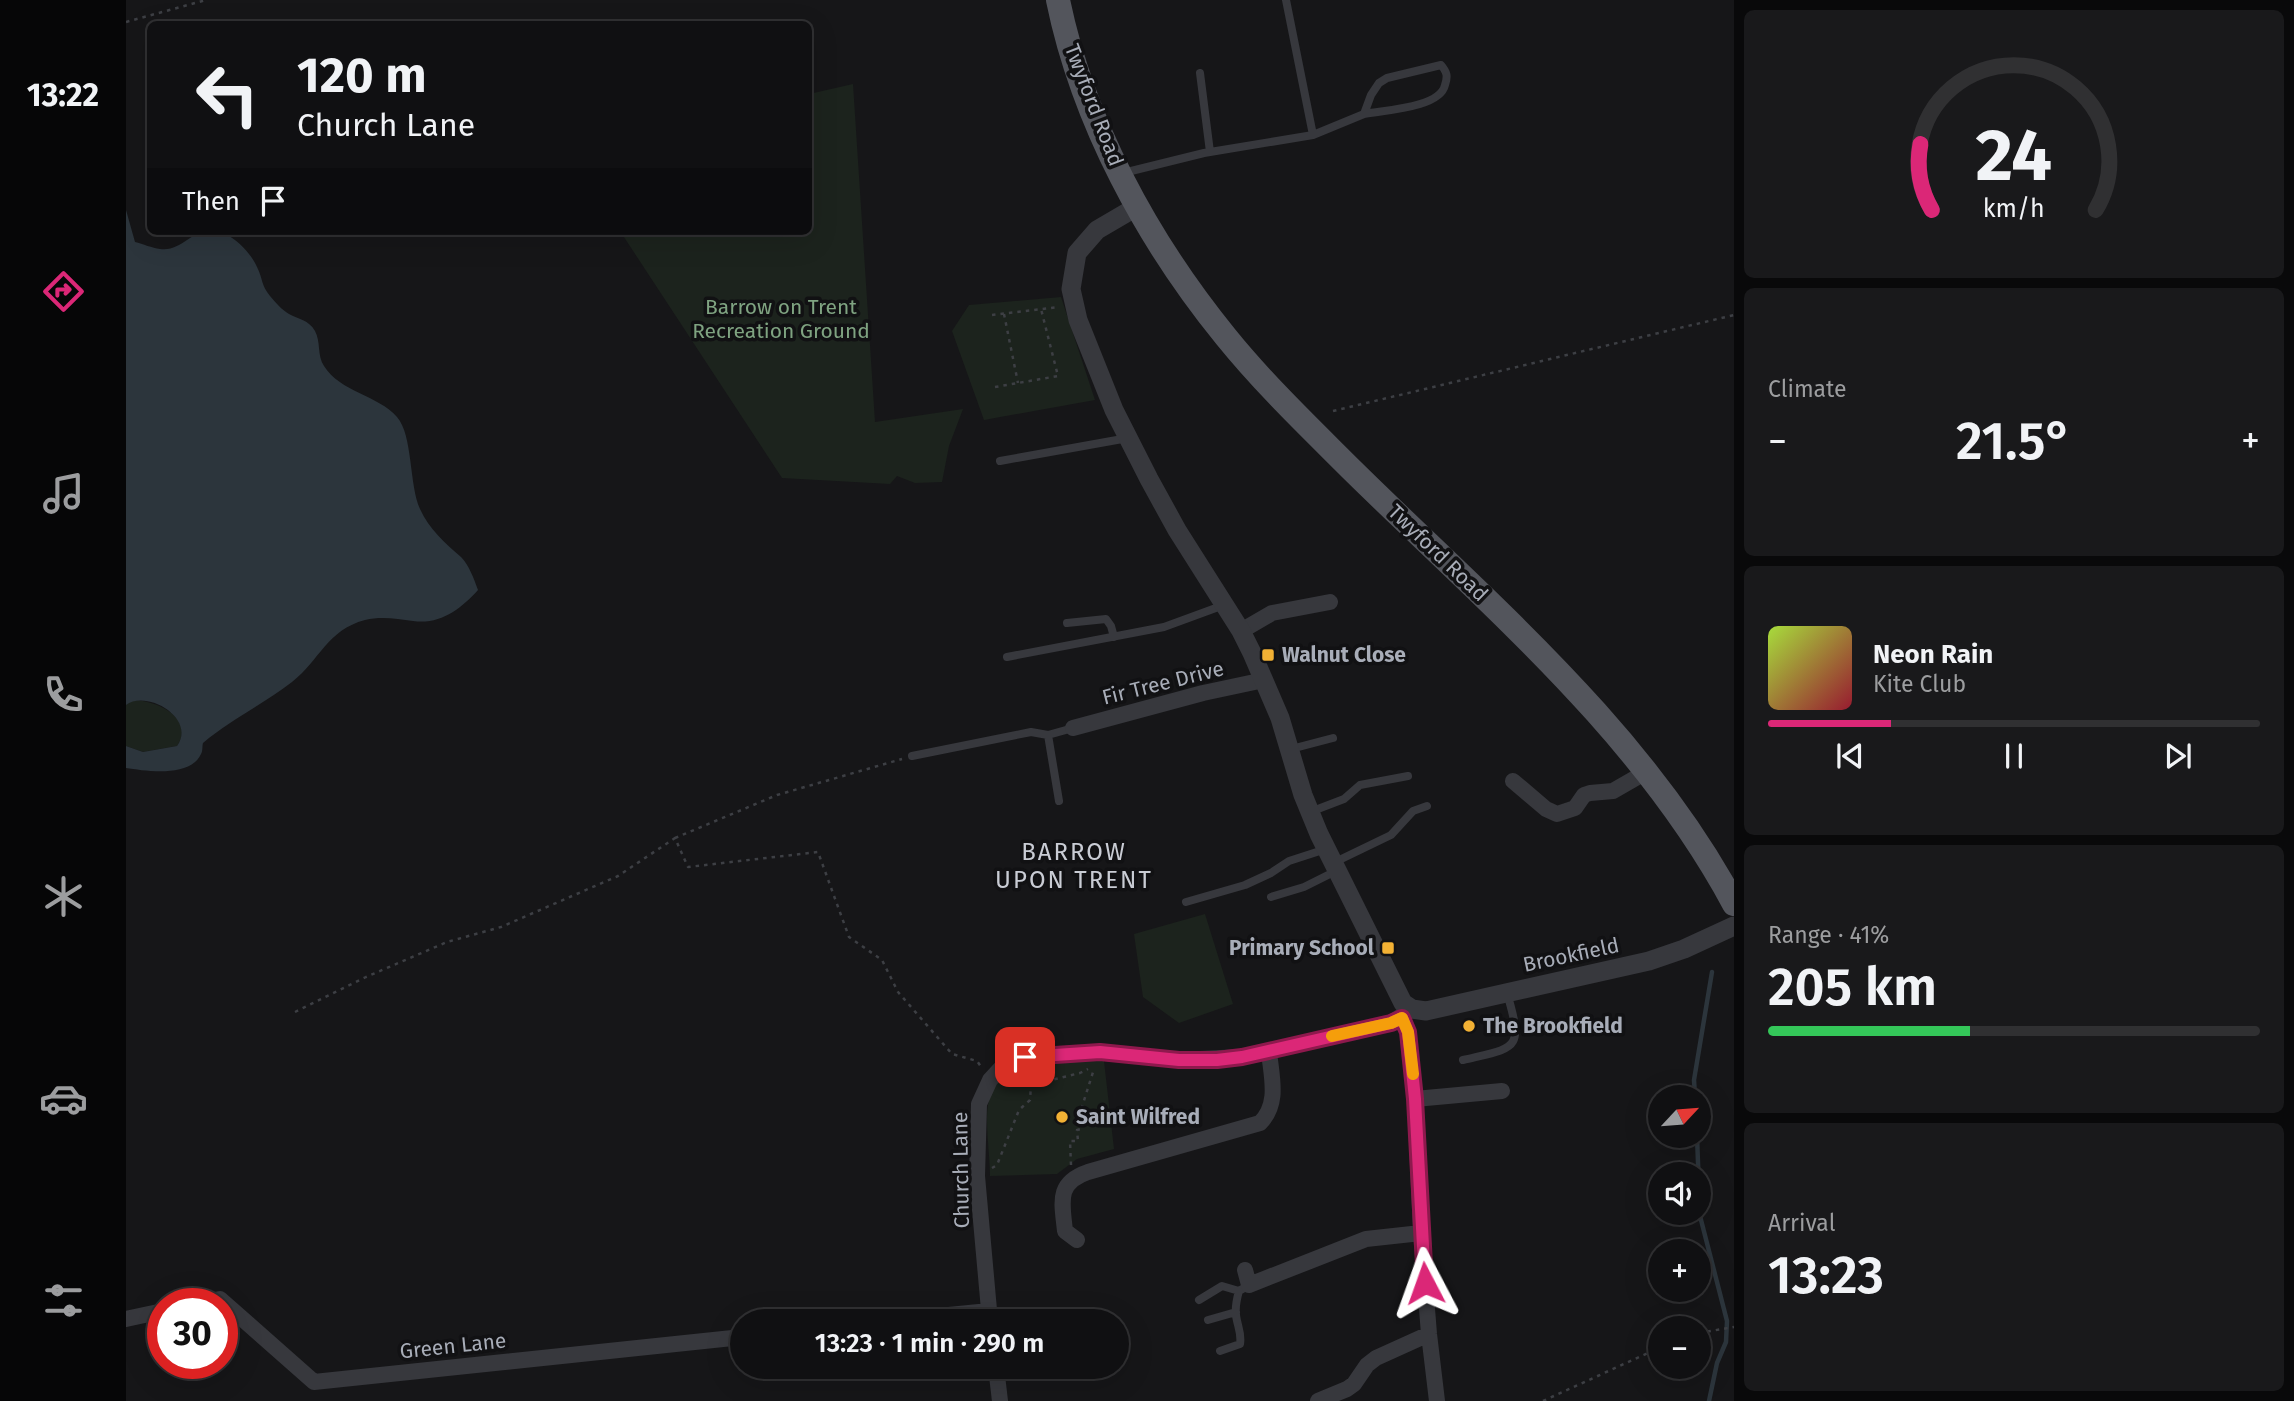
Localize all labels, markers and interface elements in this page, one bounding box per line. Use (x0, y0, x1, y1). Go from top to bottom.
street label: Twyford Road (1059, 40, 1129, 170)
text: 120 m (297, 46, 427, 105)
icon: left (182, 49, 273, 140)
text: 13:22 (27, 76, 99, 114)
text: Church Lane (297, 106, 475, 144)
text: 24 (1976, 112, 2052, 199)
icon: arrive (254, 182, 292, 220)
text: Then (182, 186, 240, 217)
text: km/h (1983, 194, 2045, 224)
icon: directions (39, 267, 88, 316)
park label: Barrow on Trent Recreation Ground (692, 294, 870, 344)
text: Climate (1768, 375, 1847, 403)
text: 21.5° (1956, 410, 2072, 473)
text: − (1768, 418, 1787, 464)
text: + (2241, 418, 2260, 464)
icon: music (39, 469, 88, 518)
street label: Twyford Road (1383, 499, 1493, 607)
text: Neon Rain (1873, 639, 1993, 670)
place label: Walnut Close (1282, 642, 1406, 668)
marker: Walnut Close (1260, 647, 1276, 663)
street label: Fir Tree Drive (1099, 655, 1227, 711)
icon: phone (39, 670, 88, 719)
text: Kite Club (1873, 670, 1966, 698)
icon: previous (1831, 737, 1869, 775)
icon: pause (1995, 737, 2033, 775)
icon: next (2159, 737, 2197, 775)
district label: BARROW UPON TRENT (995, 838, 1153, 894)
icon: climate (39, 872, 88, 921)
text: Range · 41% (1768, 921, 1889, 949)
street label: Brookfield (1521, 932, 1621, 978)
place label: Primary School (1229, 935, 1375, 961)
marker: Primary School (1380, 940, 1396, 956)
text: 205 km (1768, 956, 1937, 1019)
place label: The Brookfield (1483, 1013, 1623, 1039)
marker: The Brookfield (1461, 1018, 1477, 1034)
pin (995, 1027, 1055, 1087)
icon: arrive (1006, 1038, 1044, 1076)
icon: car (39, 1074, 88, 1123)
north arrow (1648, 1085, 1712, 1148)
map controls (1648, 1085, 1711, 1379)
place label: Saint Wilfred (1076, 1104, 1200, 1130)
marker: Saint Wilfred (1054, 1109, 1070, 1125)
street label: Church Lane (947, 1111, 975, 1229)
button: sound (1648, 1162, 1711, 1225)
text: Arrival (1768, 1209, 1835, 1237)
button: + (1648, 1239, 1711, 1302)
text: 13:23 (1768, 1244, 1884, 1307)
position arrow (1388, 1246, 1462, 1320)
icon: filters (39, 1276, 88, 1325)
speed limit sign: 30 (147, 1288, 238, 1379)
button: − (1648, 1316, 1711, 1379)
street label: Green Lane (398, 1327, 508, 1365)
text: 13:23 · 1 min · 290 m (815, 1328, 1044, 1359)

